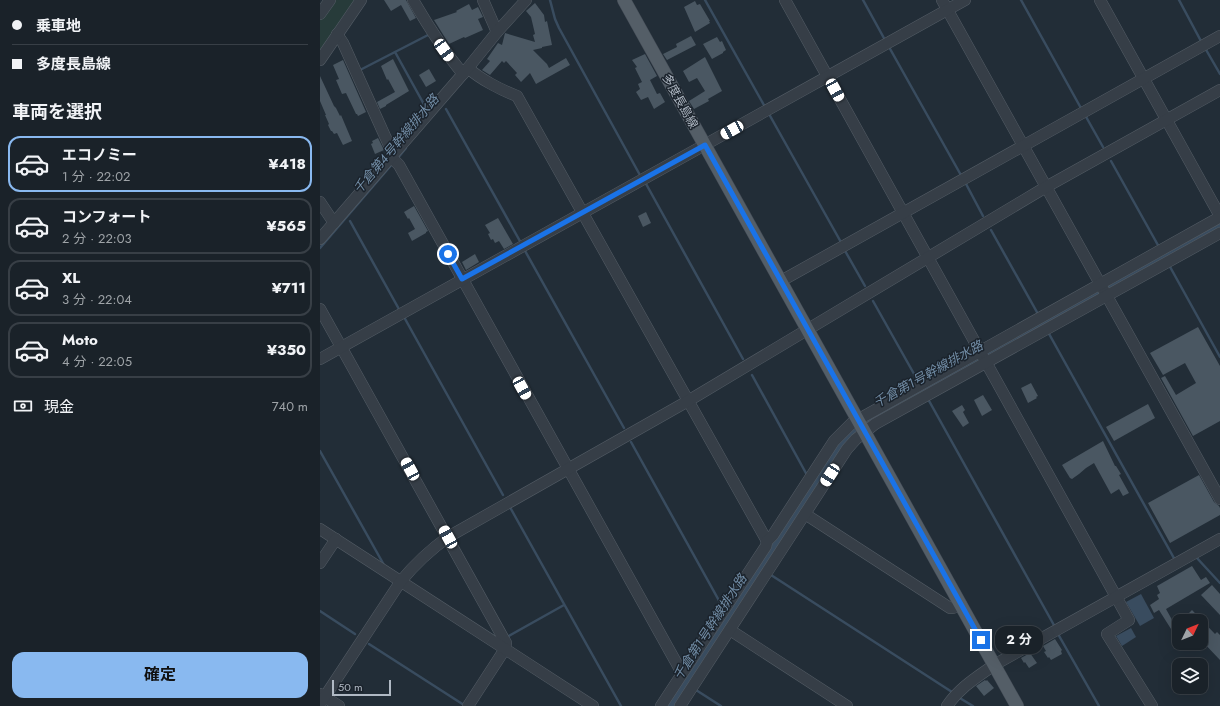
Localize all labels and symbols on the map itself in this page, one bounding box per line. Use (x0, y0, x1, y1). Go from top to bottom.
car (432, 37, 456, 63)
street label: 多度長島線 (658, 70, 702, 132)
car (824, 77, 846, 103)
water label: 千倉第4号幹線排水路 (349, 89, 444, 198)
car (719, 119, 745, 141)
route start (439, 245, 457, 263)
water label: 千倉第1号幹線排水路 (870, 335, 987, 412)
car (511, 375, 533, 401)
car (399, 456, 421, 482)
car (818, 462, 842, 488)
car (437, 524, 459, 550)
water label: 千倉第1号幹線排水路 (669, 570, 752, 684)
north arrow (1172, 614, 1208, 650)
callout: 2 分 (995, 626, 1043, 654)
route end (972, 631, 990, 649)
scale bar (332, 678, 391, 697)

